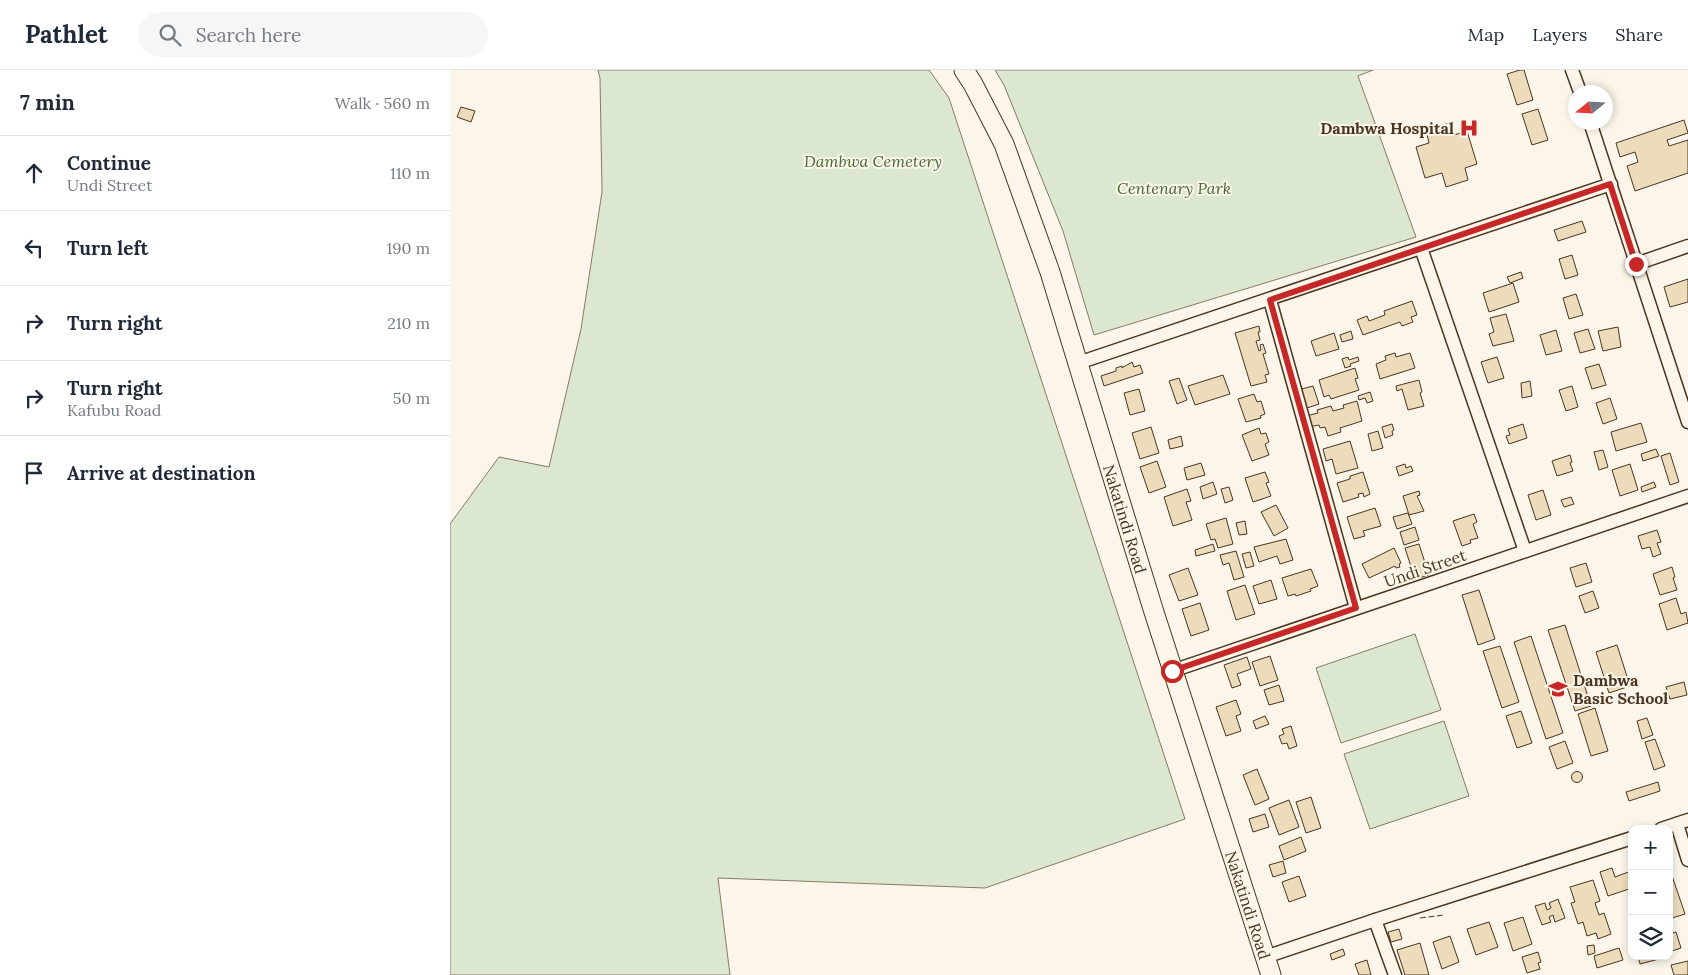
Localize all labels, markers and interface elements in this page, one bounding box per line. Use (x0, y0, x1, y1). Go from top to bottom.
search box (138, 12, 488, 57)
text: Pathlet (25, 19, 108, 50)
icon: search (156, 21, 184, 49)
text: Search here (196, 23, 301, 47)
text: Map (1468, 23, 1504, 46)
text: Layers (1532, 23, 1587, 46)
text: Share (1615, 23, 1663, 46)
north arrow (1568, 85, 1613, 130)
text: 7 min (20, 89, 75, 116)
text: Walk · 560 m (335, 93, 430, 113)
hospital icon: Dambwa Hospital (1458, 117, 1480, 139)
place label: Dambwa Hospital (1320, 118, 1454, 138)
text: Continue (67, 151, 151, 175)
park label: Dambwa Cemetery (804, 151, 942, 171)
icon: ahead (20, 159, 48, 187)
text: 110 m (390, 163, 430, 183)
text: Undi Street (67, 175, 152, 195)
park label: Centenary Park (1117, 178, 1231, 198)
icon: left (20, 234, 48, 262)
text: Turn left (67, 236, 148, 260)
text: 190 m (386, 238, 430, 258)
route end (1625, 253, 1648, 276)
icon: right (20, 309, 48, 337)
text: Turn right (67, 311, 163, 335)
text: 210 m (387, 313, 430, 333)
text: Turn right (67, 376, 163, 400)
icon: right (20, 384, 48, 412)
text: 50 m (393, 388, 430, 408)
text: Kafubu Road (67, 400, 161, 420)
icon: arrive (20, 459, 48, 487)
text: Arrive at destination (67, 461, 256, 485)
street label: Nakatindi Road (1099, 462, 1151, 576)
street label: Undi Street (1381, 544, 1469, 591)
route start (1161, 660, 1184, 683)
place label: Dambwa Basic School (1573, 670, 1668, 708)
school or university icon: Dambwa Basic School (1547, 678, 1569, 700)
map controls (1628, 825, 1673, 960)
button: + (1628, 825, 1673, 870)
street label: Nakatindi Road (1221, 848, 1275, 962)
button: − (1628, 870, 1673, 915)
button: layers (1628, 915, 1673, 960)

